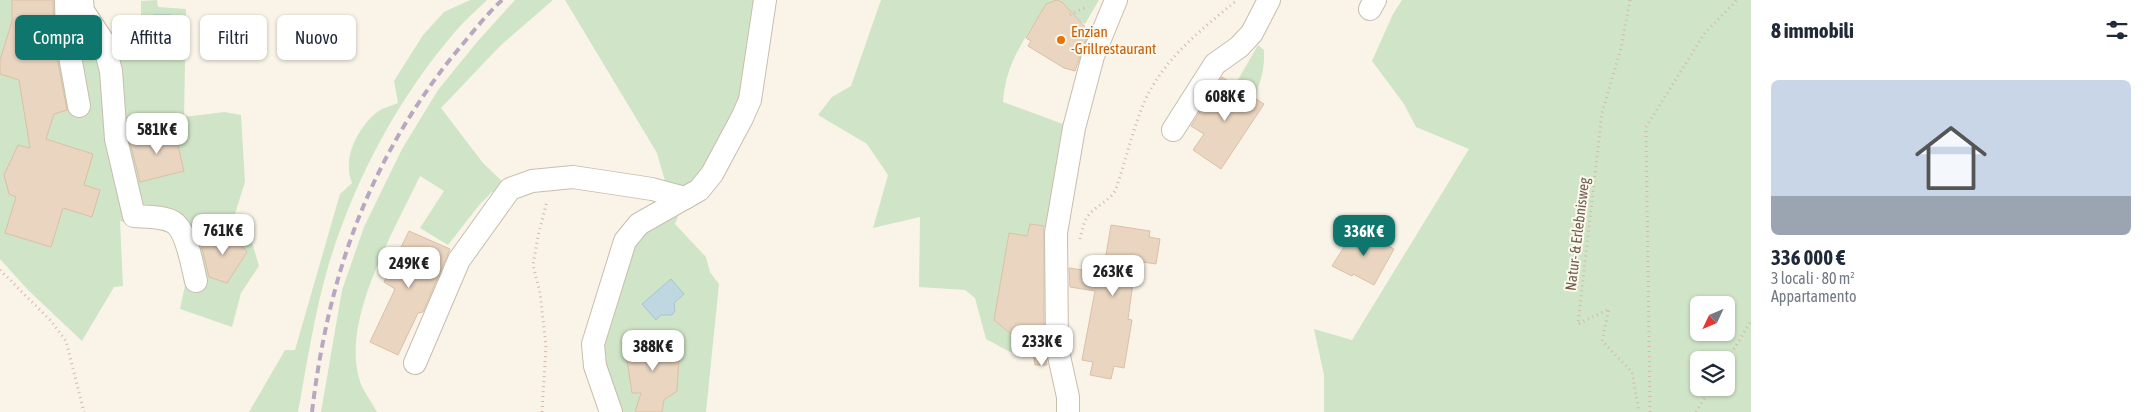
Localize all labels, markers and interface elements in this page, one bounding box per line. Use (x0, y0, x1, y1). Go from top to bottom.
chip: Compra (15, 15, 102, 60)
chip: Affitta (112, 15, 190, 60)
chip: Filtri (200, 15, 267, 60)
chip: Nuovo (277, 15, 356, 60)
icon: filters (2103, 16, 2131, 44)
text: 8 immobili (1771, 18, 1854, 42)
place label: Enzian -Grillrestaurant (1071, 23, 1156, 57)
marker: Enzian -Grillrestaurant (1055, 34, 1067, 46)
pin: 608K € (1184, 80, 1266, 122)
text: 608K € (1205, 87, 1245, 105)
pin: 581K € (116, 112, 198, 155)
icon: home (1906, 113, 1996, 203)
text: 581K € (137, 120, 177, 138)
street label: Natur- & Erlebnisweg (1562, 176, 1592, 292)
pin: 761K € (182, 214, 264, 256)
pin: 336K € (1323, 214, 1405, 257)
text: 761K € (203, 221, 243, 239)
text: 336K € (1344, 222, 1384, 240)
text: 336 000 € (1771, 245, 1845, 269)
pin: 249K € (368, 246, 450, 289)
text: 249K € (389, 254, 429, 272)
pin: 263K € (1072, 254, 1154, 297)
text: 263K € (1093, 262, 1133, 280)
text: 3 locali · 80 m² (1771, 269, 1855, 287)
text: Appartamento (1771, 287, 1857, 305)
north arrow (1690, 296, 1735, 341)
map controls (1690, 296, 1735, 396)
pin: 233K € (1001, 324, 1083, 367)
pin: 388K € (612, 330, 694, 372)
text: 233K € (1022, 332, 1062, 350)
text: 388K € (633, 337, 673, 355)
button: layers (1690, 351, 1735, 396)

